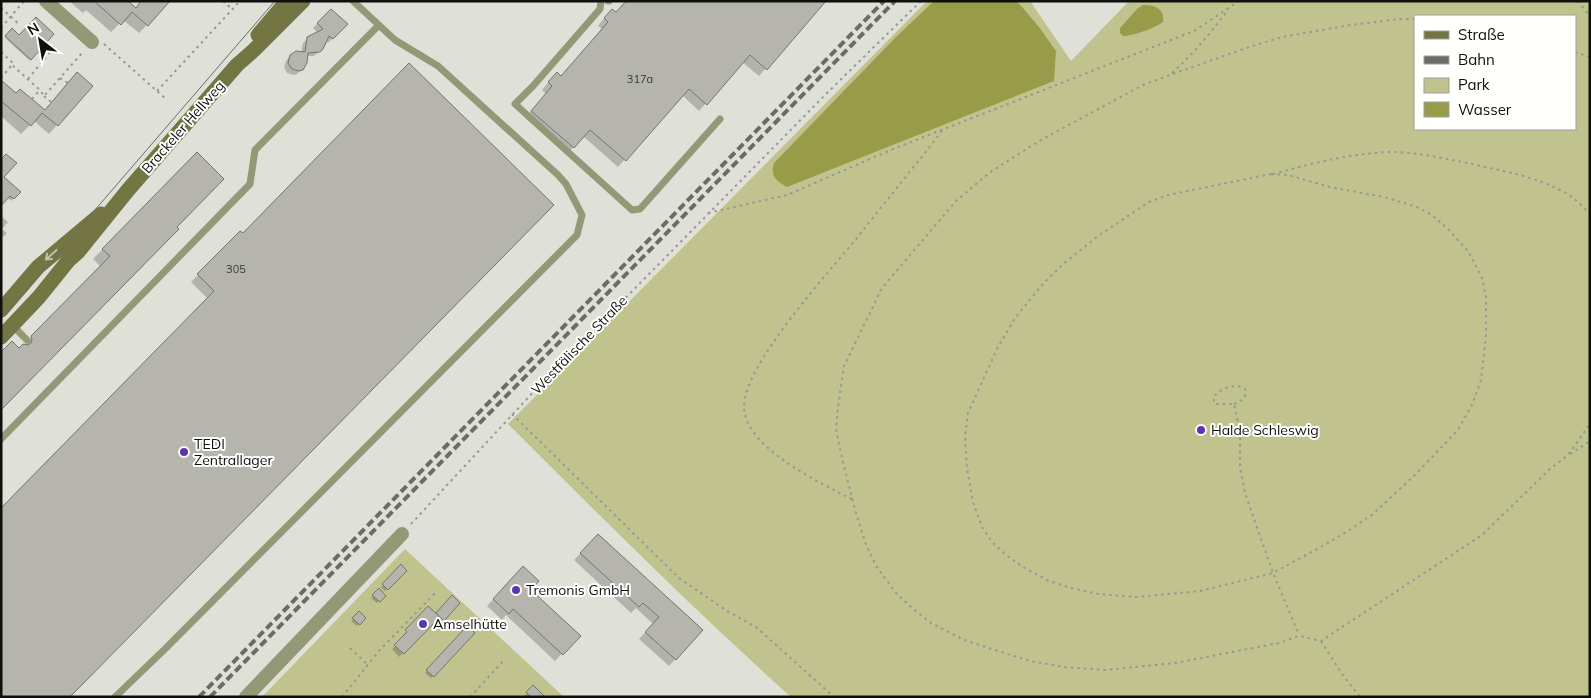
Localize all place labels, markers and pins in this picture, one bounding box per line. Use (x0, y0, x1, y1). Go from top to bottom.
place label: Halde Schleswig (1211, 421, 1319, 439)
marker: Halde Schleswig (1195, 424, 1207, 436)
place label: TEDI Zentrallager (194, 435, 273, 469)
marker: TEDI Zentrallager (178, 446, 190, 458)
place label: Tremonis GmbH (526, 581, 630, 599)
marker: Tremonis GmbH (510, 584, 522, 596)
place label: Amselhütte (433, 615, 507, 633)
marker: Amselhütte (417, 618, 429, 630)

